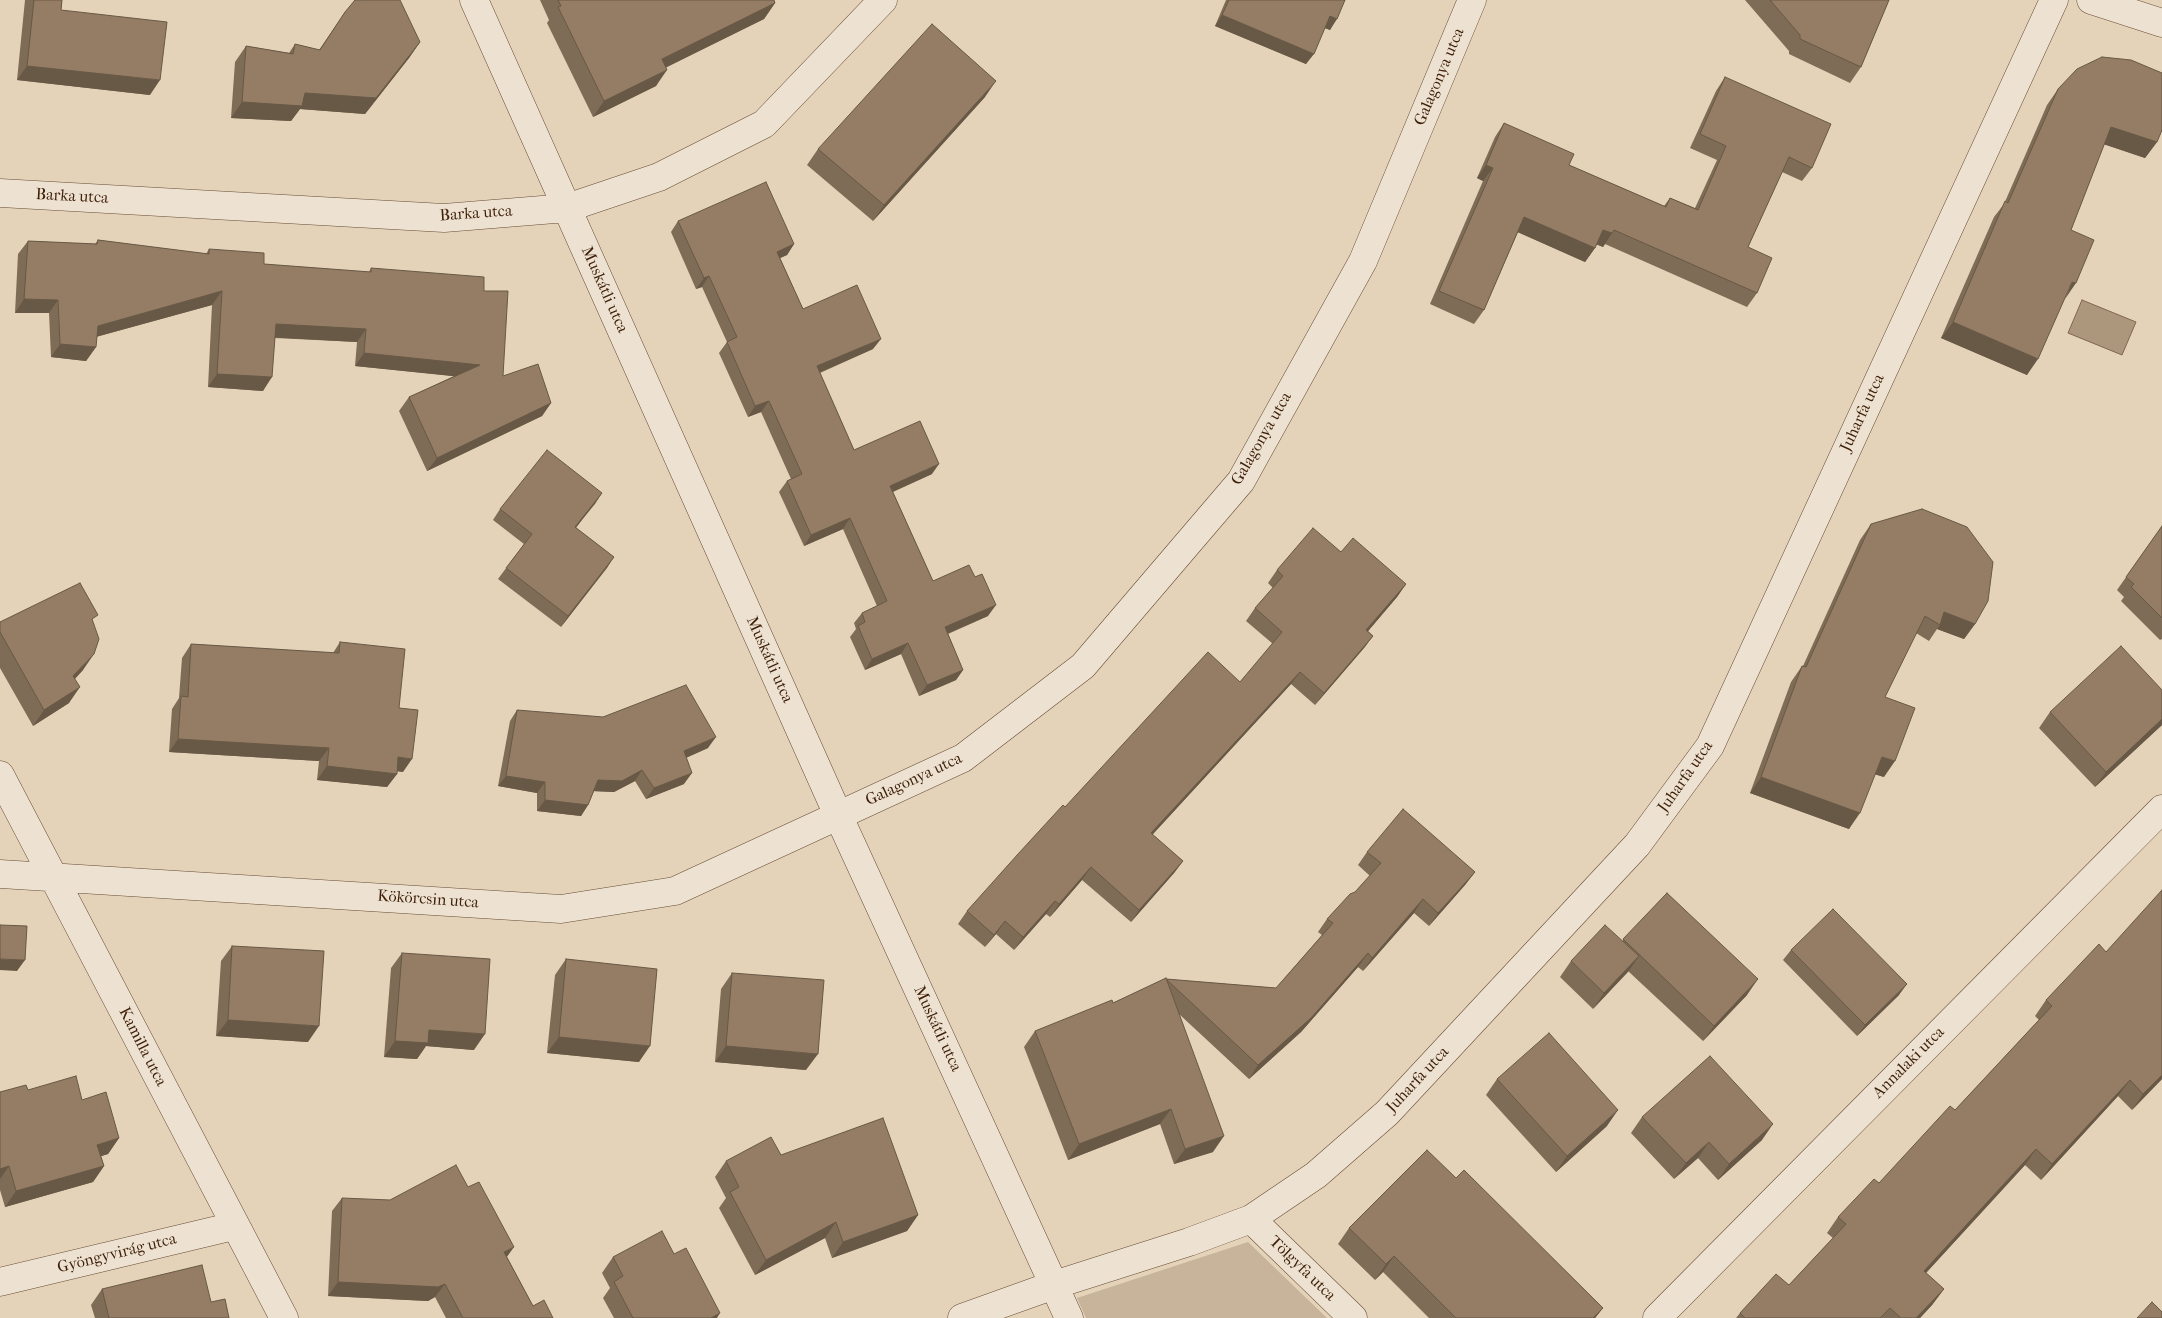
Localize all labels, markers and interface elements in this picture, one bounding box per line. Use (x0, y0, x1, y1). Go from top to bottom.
street label: Galagonya utca (1411, 25, 1469, 129)
street label: Barka utca (35, 186, 109, 208)
street label: Barka utca (439, 202, 513, 226)
street label: Muskátli utca (576, 244, 632, 336)
street label: Juharfa utca (1837, 371, 1889, 455)
street label: Galagonya utca (1228, 389, 1296, 489)
street label: Muskátli utca (741, 614, 797, 706)
street label: Juharfa utca (1654, 737, 1718, 817)
street label: Galagonya utca (863, 749, 965, 811)
street label: Kökörcsin utca (377, 887, 479, 913)
street label: Muskátli utca (909, 983, 965, 1075)
street label: Kamilla utca (114, 1004, 170, 1090)
street label: Annalaki utca (1869, 1023, 1949, 1103)
street label: Juharfa utca (1383, 1043, 1453, 1117)
street label: Gyöngyvirág utca (55, 1230, 179, 1278)
street label: Tölgyfa utca (1265, 1233, 1339, 1305)

